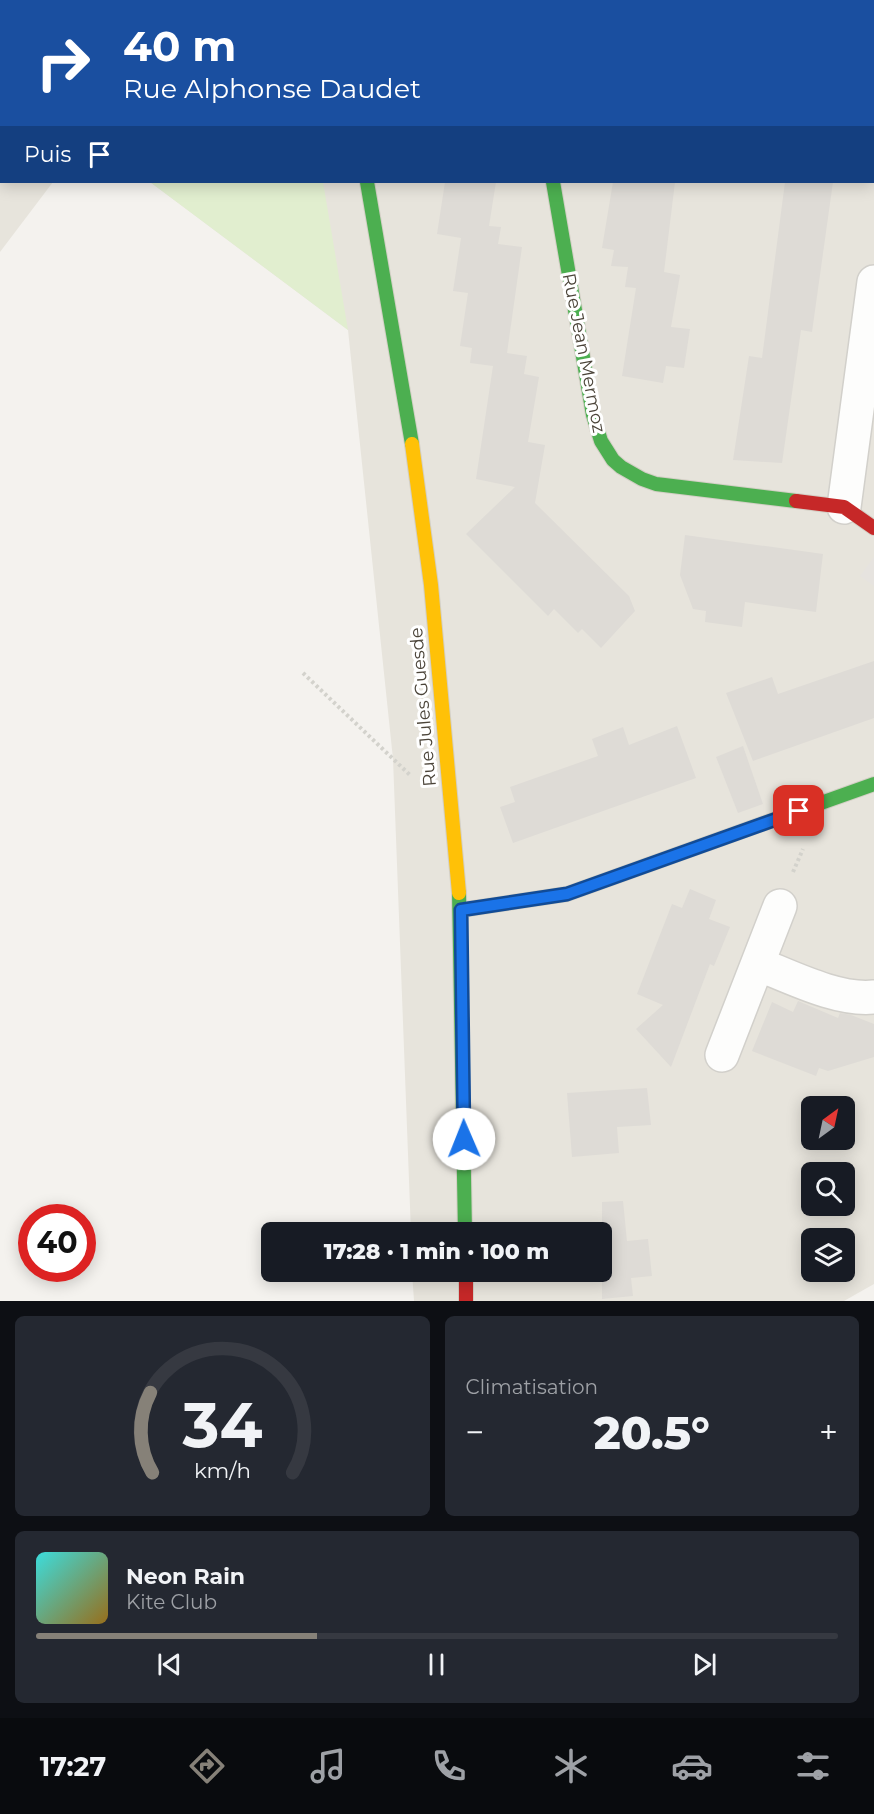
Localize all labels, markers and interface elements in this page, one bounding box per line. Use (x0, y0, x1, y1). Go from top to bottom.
text: 40 m (123, 20, 236, 72)
icon: right (24, 24, 102, 102)
text: Rue Alphonse Daudet (123, 72, 421, 105)
icon: arrive (83, 138, 116, 171)
text: Puis (24, 141, 71, 168)
street label: Rue Jean Mermoz (558, 271, 610, 435)
street label: Rue Jules Guesde (405, 626, 441, 788)
pin (773, 785, 824, 836)
icon: arrive (782, 794, 815, 827)
north arrow (801, 1096, 855, 1150)
map controls (801, 1096, 855, 1282)
position arrow (432, 1107, 496, 1171)
button: search (801, 1162, 855, 1216)
speed limit sign: 40 (18, 1204, 96, 1282)
button: layers (801, 1228, 855, 1282)
text: 17:28 · 1 min · 100 m (324, 1238, 549, 1265)
text: Climatisation (466, 1375, 598, 1399)
text: 34 (181, 1387, 262, 1463)
text: 20.5° (594, 1405, 710, 1460)
text: − (466, 1412, 484, 1452)
text: + (819, 1412, 838, 1452)
text: km/h (194, 1457, 251, 1483)
text: Neon Rain (126, 1563, 245, 1590)
text: Kite Club (126, 1590, 217, 1614)
icon: previous (153, 1648, 186, 1681)
icon: pause (420, 1648, 453, 1681)
icon: next (688, 1648, 721, 1681)
icon: directions (186, 1745, 228, 1787)
icon: music (307, 1745, 349, 1787)
icon: phone (428, 1745, 470, 1787)
icon: climate (550, 1745, 592, 1787)
icon: car (671, 1745, 713, 1787)
icon: filters (792, 1745, 834, 1787)
text: 17:27 (40, 1750, 106, 1783)

